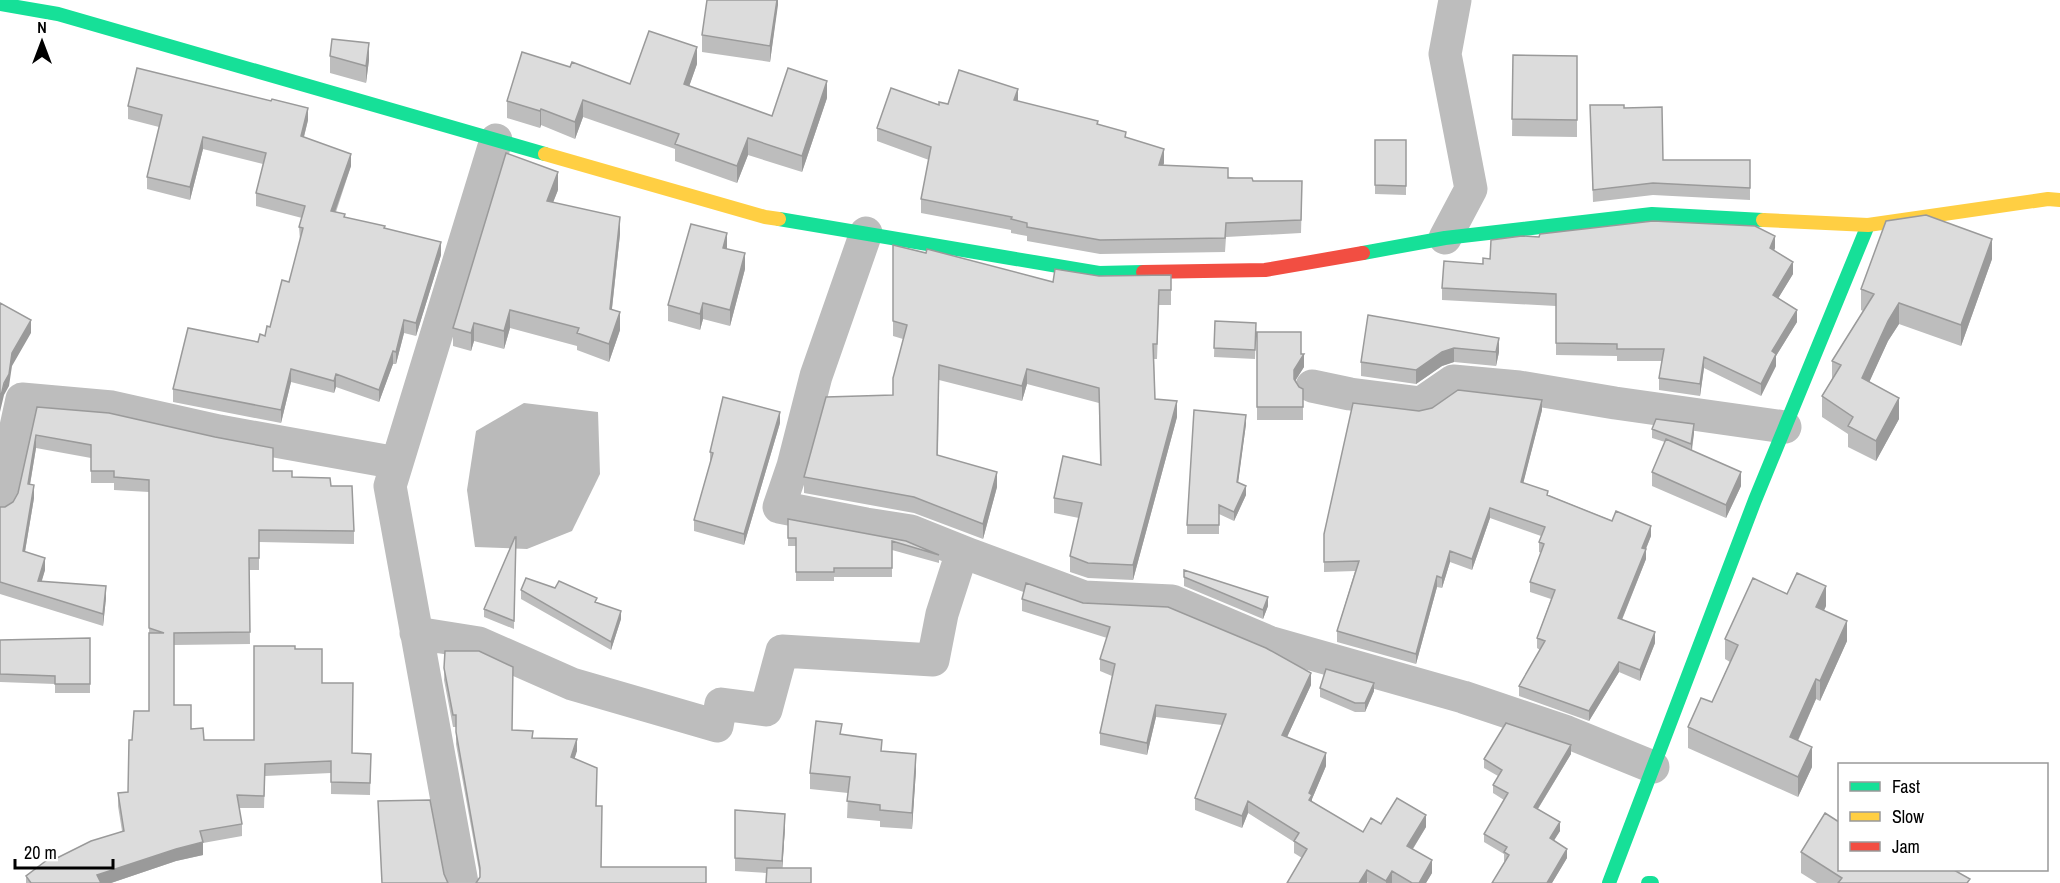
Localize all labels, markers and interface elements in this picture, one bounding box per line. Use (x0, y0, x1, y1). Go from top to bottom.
north arrow (12, 12, 72, 72)
text: N (37, 16, 47, 38)
legend (1838, 763, 2048, 871)
text: Fast (1892, 774, 1920, 799)
text: Slow (1892, 804, 1924, 829)
scale bar (15, 832, 112, 870)
text: Jam (1892, 834, 1920, 859)
text: 20 m (24, 840, 57, 865)

